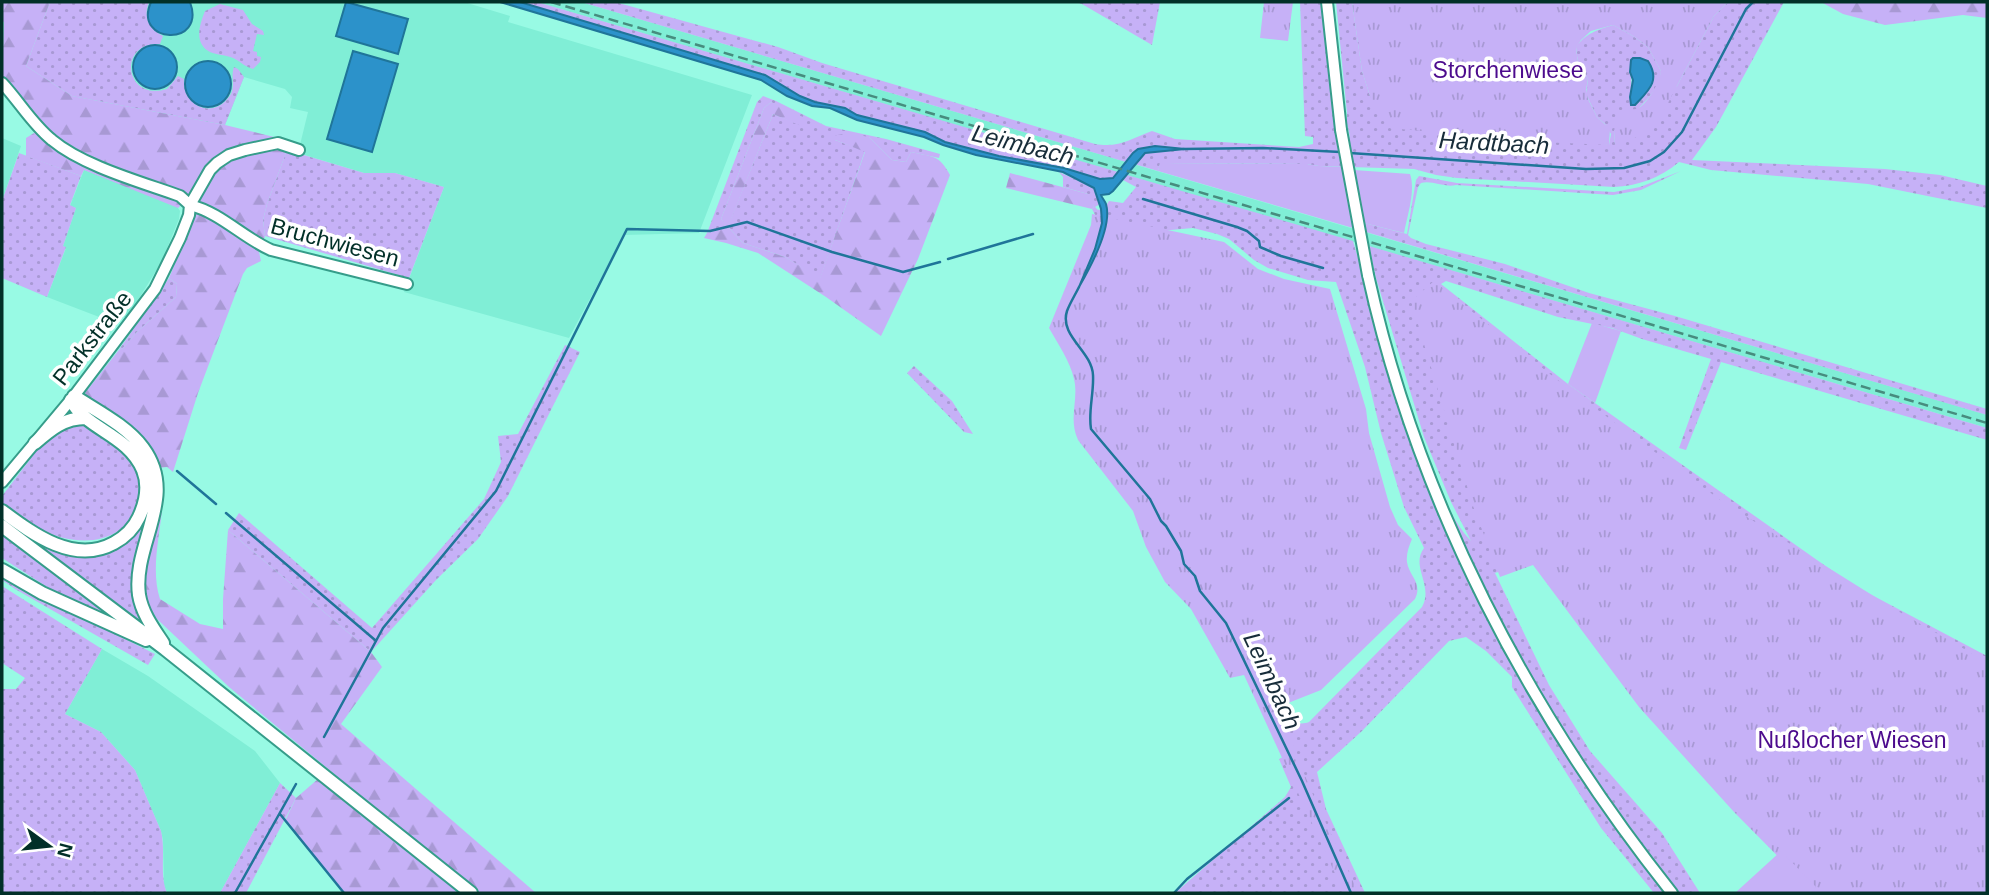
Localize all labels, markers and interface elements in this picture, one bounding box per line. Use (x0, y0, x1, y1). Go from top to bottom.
park label: Storchenwiese (1433, 57, 1583, 83)
water label: Leimbach (969, 119, 1077, 170)
water label: Hardtbach (1438, 126, 1550, 159)
street label: Bruchwiesen (268, 212, 402, 272)
street label: Parkstraße (47, 286, 137, 390)
water label: Leimbach (1238, 628, 1307, 734)
park label: Nußlocher Wiesen (1757, 727, 1947, 753)
north arrow (14, 811, 84, 881)
text: N (53, 841, 77, 860)

